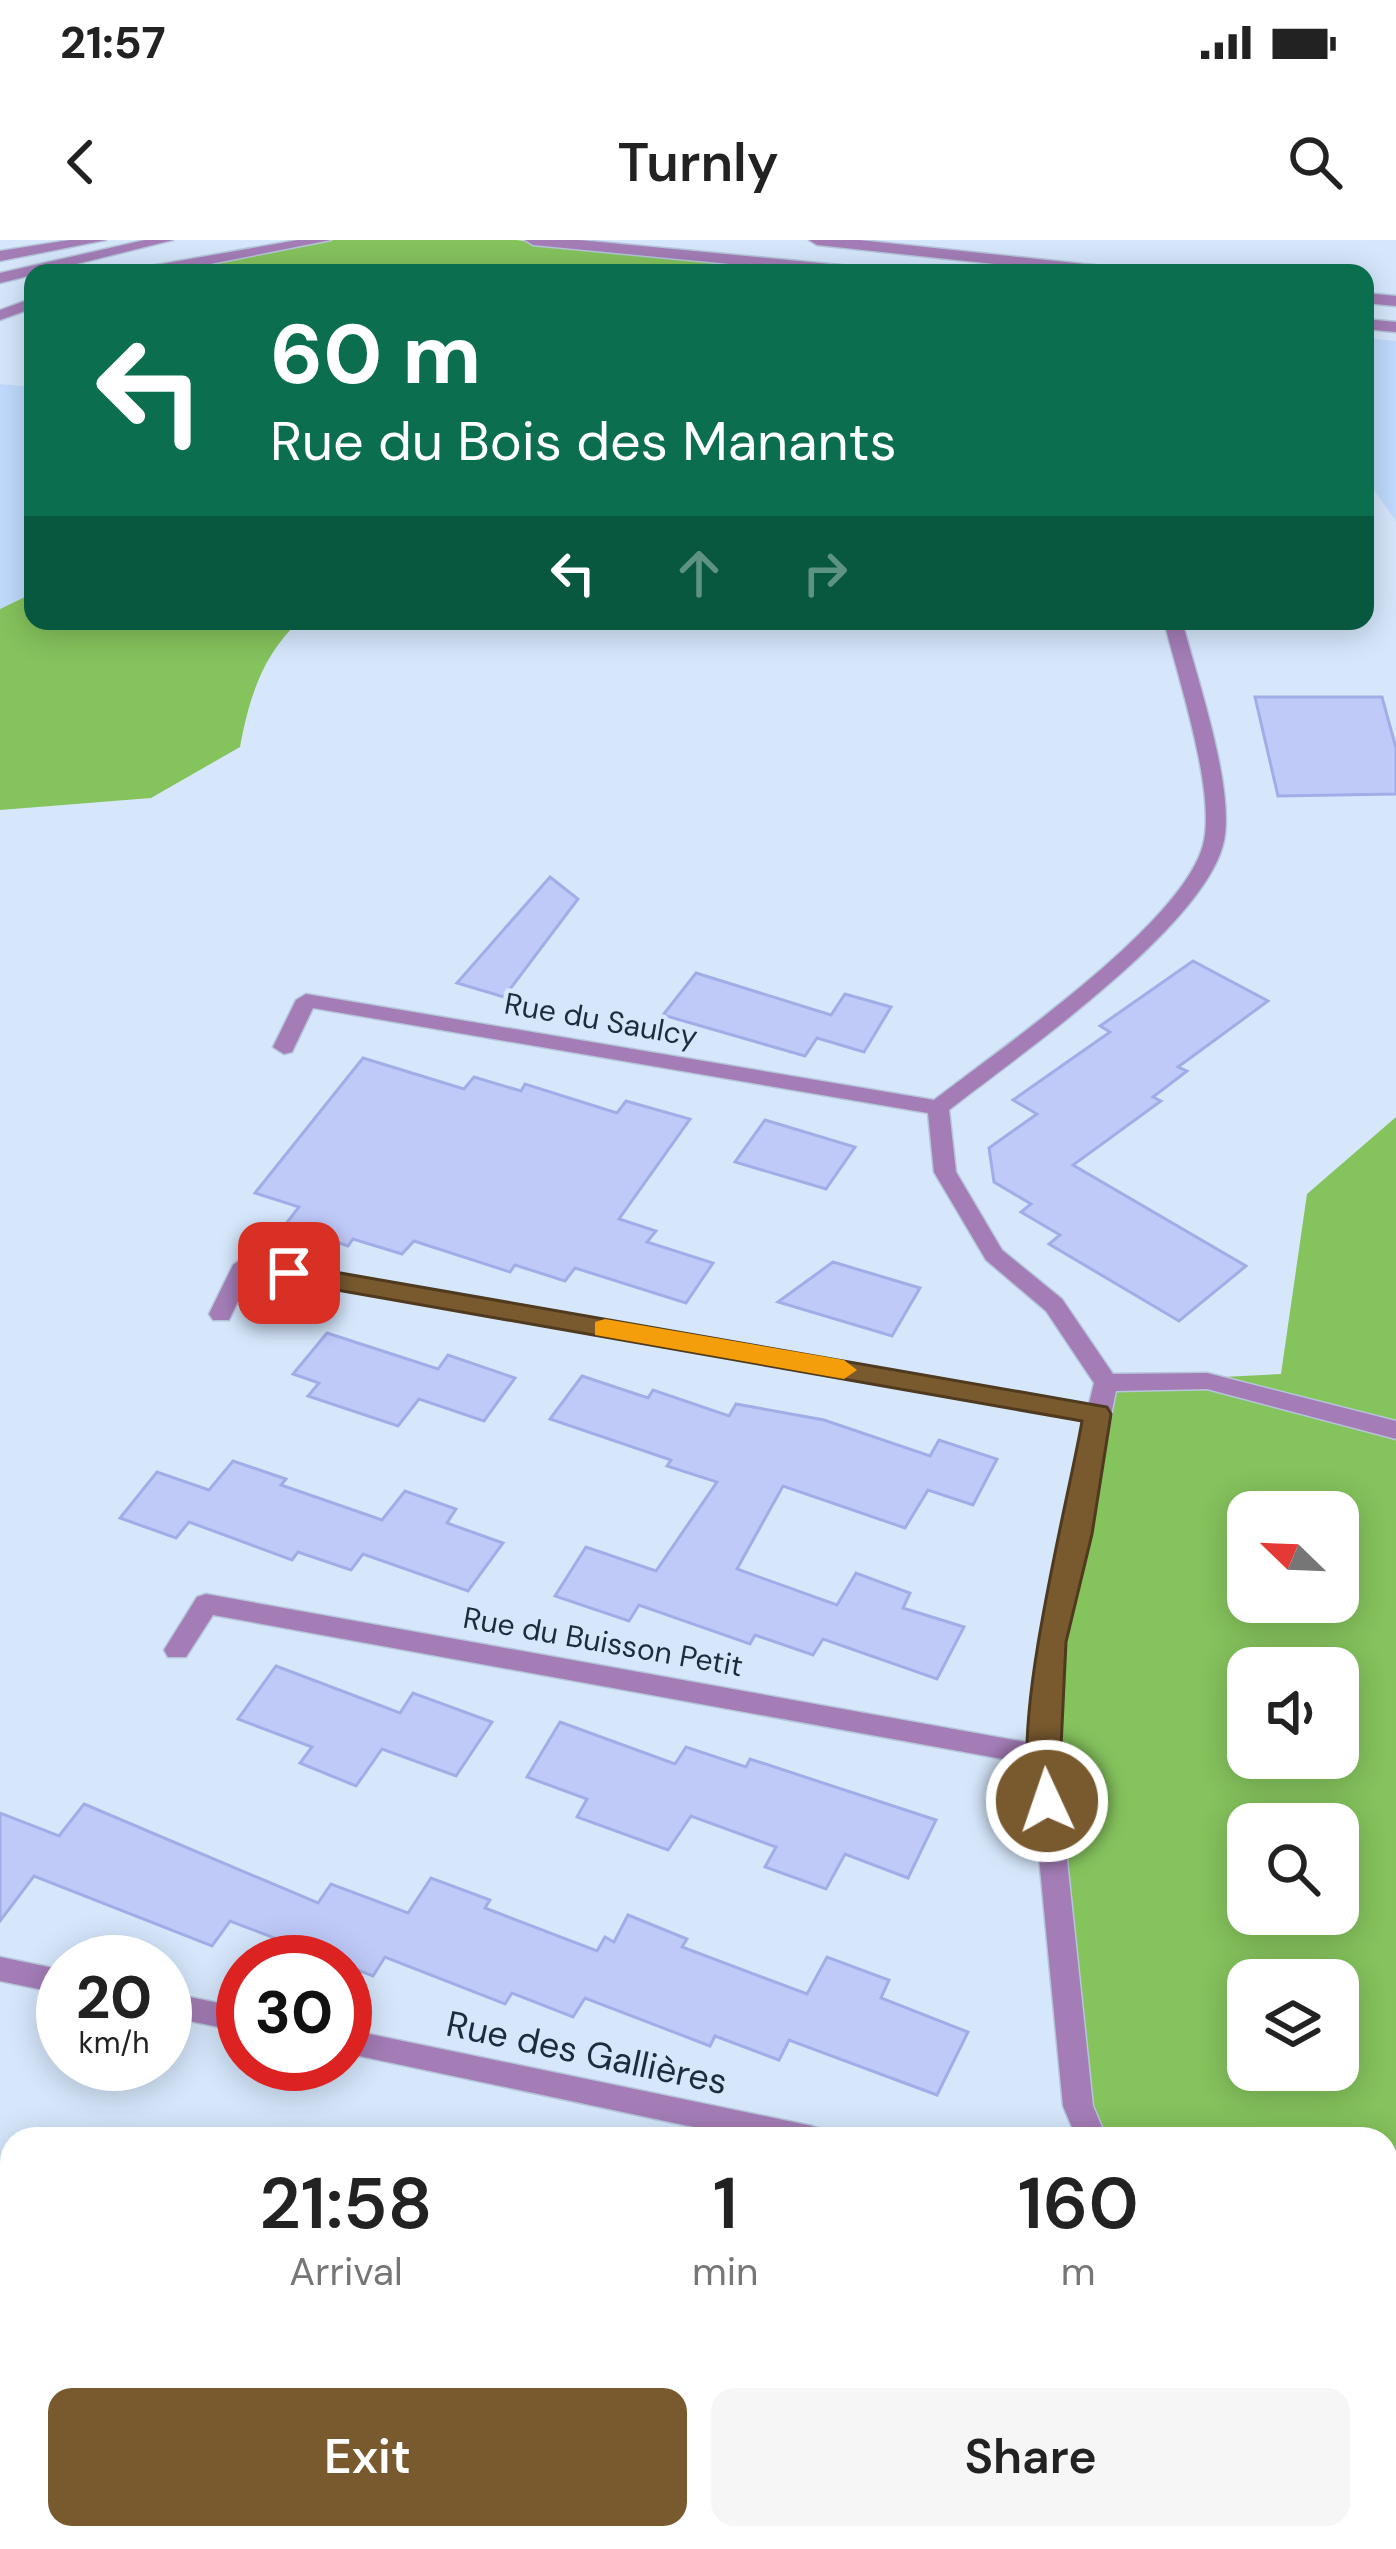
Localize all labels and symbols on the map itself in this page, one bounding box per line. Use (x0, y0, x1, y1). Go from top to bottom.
street label: Rue du Saulcy (501, 983, 701, 1056)
pin (238, 1222, 340, 1324)
north arrow (1227, 1491, 1359, 1623)
street label: Rue du Buisson Petit (460, 1598, 746, 1685)
position arrow (984, 1738, 1110, 1864)
speed limit sign: 30 (216, 1935, 372, 2091)
street label: Rue des Gallières (442, 2000, 732, 2105)

